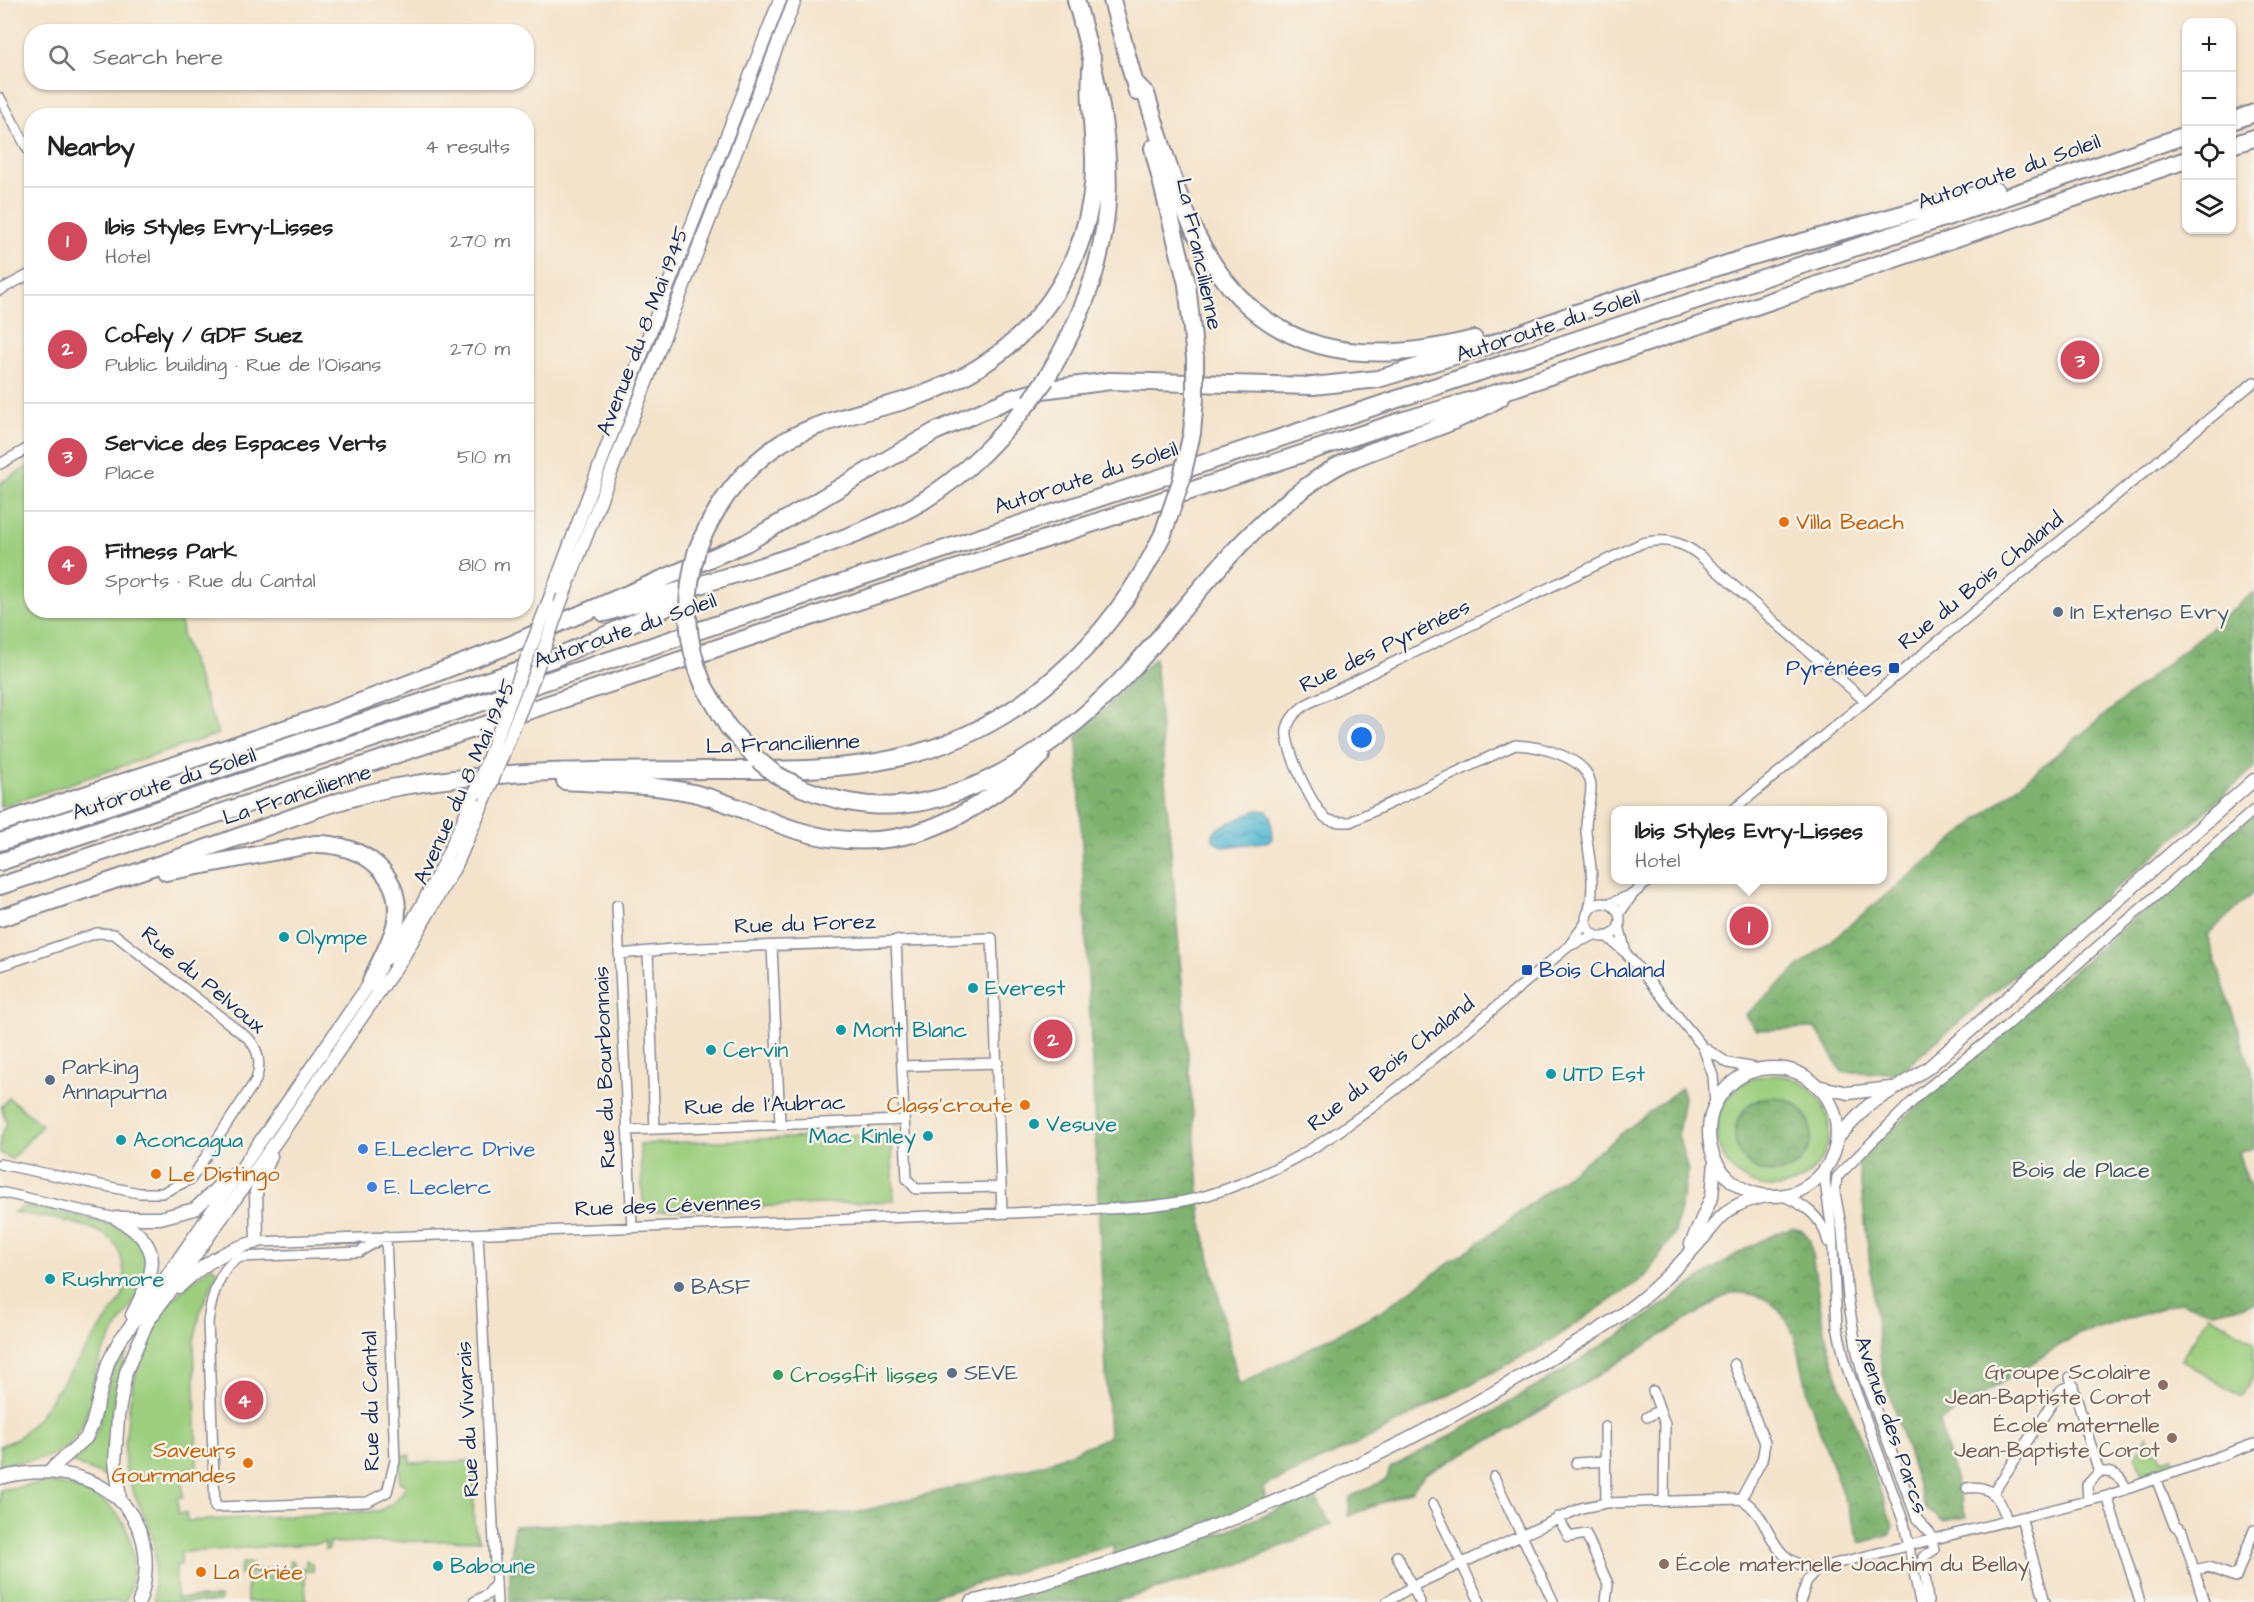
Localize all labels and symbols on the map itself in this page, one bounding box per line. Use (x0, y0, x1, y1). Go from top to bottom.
street label: Autoroute du Soleil (1913, 126, 2105, 218)
street label: La Francilienne (1168, 175, 1230, 333)
street label: Avenue du 8 Mai 1945 (589, 221, 697, 440)
street label: Autoroute du Soleil (1452, 282, 1644, 370)
pin: 3 (2060, 338, 2100, 382)
street label: Autoroute du Soleil (990, 434, 1182, 522)
street label: Rue du Bois Chaland (1892, 505, 2070, 657)
place label: Villa Beach (1796, 507, 1904, 538)
marker: Villa Beach (1777, 515, 1791, 529)
street label: Autoroute du Soleil (529, 585, 721, 677)
street label: Rue des Pyrénées (1294, 591, 1476, 702)
place label: In Extenso Evry (2070, 597, 2229, 629)
marker: In Extenso Evry (2051, 605, 2065, 619)
place label: Pyrénées (1786, 653, 1882, 685)
marker: Pyrénées (1887, 661, 1901, 675)
street label: Avenue du 8 Mai 1945 (406, 674, 524, 890)
your location (1347, 723, 1376, 752)
street label: La Francilienne (705, 726, 861, 762)
street label: Autoroute du Soleil (68, 740, 260, 828)
street label: La Francilienne (219, 756, 375, 834)
pin: 1 (1730, 904, 1768, 948)
street label: Rue du Forez (734, 906, 876, 942)
street label: Rue du Pelvoux (134, 919, 272, 1042)
place label: Olympe (296, 922, 368, 954)
marker: Olympe (277, 930, 291, 944)
place label: Bois Chaland (1539, 955, 1665, 986)
marker: Bois Chaland (1520, 963, 1534, 977)
street label: Rue du Bourbonnais (586, 965, 624, 1169)
place label: Everest (985, 973, 1065, 1004)
marker: Everest (966, 981, 980, 995)
street label: Rue du Bois Chaland (1301, 989, 1481, 1139)
place label: Mont Blanc (853, 1015, 968, 1046)
pin: 2 (1034, 1016, 1072, 1062)
marker: Mont Blanc (834, 1023, 848, 1037)
place label: Cervin (723, 1035, 788, 1066)
marker: Cervin (704, 1043, 718, 1057)
place label: Parking Annapurna (62, 1052, 167, 1108)
place label: UTD Est (1563, 1059, 1645, 1090)
marker: UTD Est (1544, 1067, 1558, 1081)
marker: Parking Annapurna (43, 1073, 57, 1087)
street label: Rue de l'Aubrac (684, 1087, 846, 1123)
place label: Class'croute (887, 1090, 1013, 1121)
marker: Class'croute (1018, 1098, 1032, 1112)
place label: Vesuve (1046, 1109, 1117, 1140)
marker: Vesuve (1027, 1117, 1041, 1131)
place label: Mac Kinley (809, 1121, 916, 1153)
place label: Aconcagua (133, 1125, 243, 1157)
marker: Mac Kinley (921, 1129, 935, 1143)
marker: Aconcagua (114, 1133, 128, 1147)
place label: E.Leclerc Drive (375, 1134, 536, 1165)
marker: E.Leclerc Drive (356, 1142, 370, 1156)
park label: Bois de Place (2012, 1155, 2150, 1186)
place label: Le Distingo (168, 1159, 280, 1191)
marker: Le Distingo (149, 1167, 163, 1181)
place label: E. Leclerc (384, 1172, 491, 1203)
marker: E. Leclerc (365, 1180, 379, 1194)
street label: Rue des Cévennes (574, 1187, 762, 1225)
place label: Rushmore (62, 1264, 164, 1295)
marker: Rushmore (43, 1272, 57, 1286)
place label: BASF (691, 1272, 751, 1303)
marker: BASF (672, 1280, 686, 1294)
street label: Rue du Cantal (354, 1331, 388, 1471)
street label: Avenue des Parcs (1846, 1332, 1936, 1518)
street label: Rue du Vivarais (448, 1340, 488, 1498)
place label: Groupe Scolaire Jean-Baptiste Corot (1945, 1357, 2151, 1413)
place label: SEVE (964, 1358, 1018, 1389)
place label: Crossfit lisses (790, 1360, 938, 1391)
marker: SEVE (945, 1366, 959, 1380)
marker: Crossfit lisses (771, 1368, 785, 1382)
pin: 4 (224, 1378, 264, 1422)
marker: Groupe Scolaire Jean-Baptiste Corot (2156, 1378, 2170, 1392)
place label: École maternelle Jean-Baptiste Corot (1954, 1410, 2160, 1466)
marker: École maternelle Jean-Baptiste Corot (2165, 1431, 2179, 1445)
place label: Saveurs Gourmandes (112, 1435, 236, 1491)
marker: Saveurs Gourmandes (241, 1456, 255, 1470)
place label: École maternelle Joachim du Bellay (1676, 1549, 2030, 1581)
place label: Baboune (450, 1551, 536, 1582)
place label: La Criée (213, 1557, 303, 1588)
marker: École maternelle Joachim du Bellay (1657, 1557, 1671, 1571)
marker: Baboune (431, 1559, 445, 1573)
marker: La Criée (194, 1565, 208, 1579)

